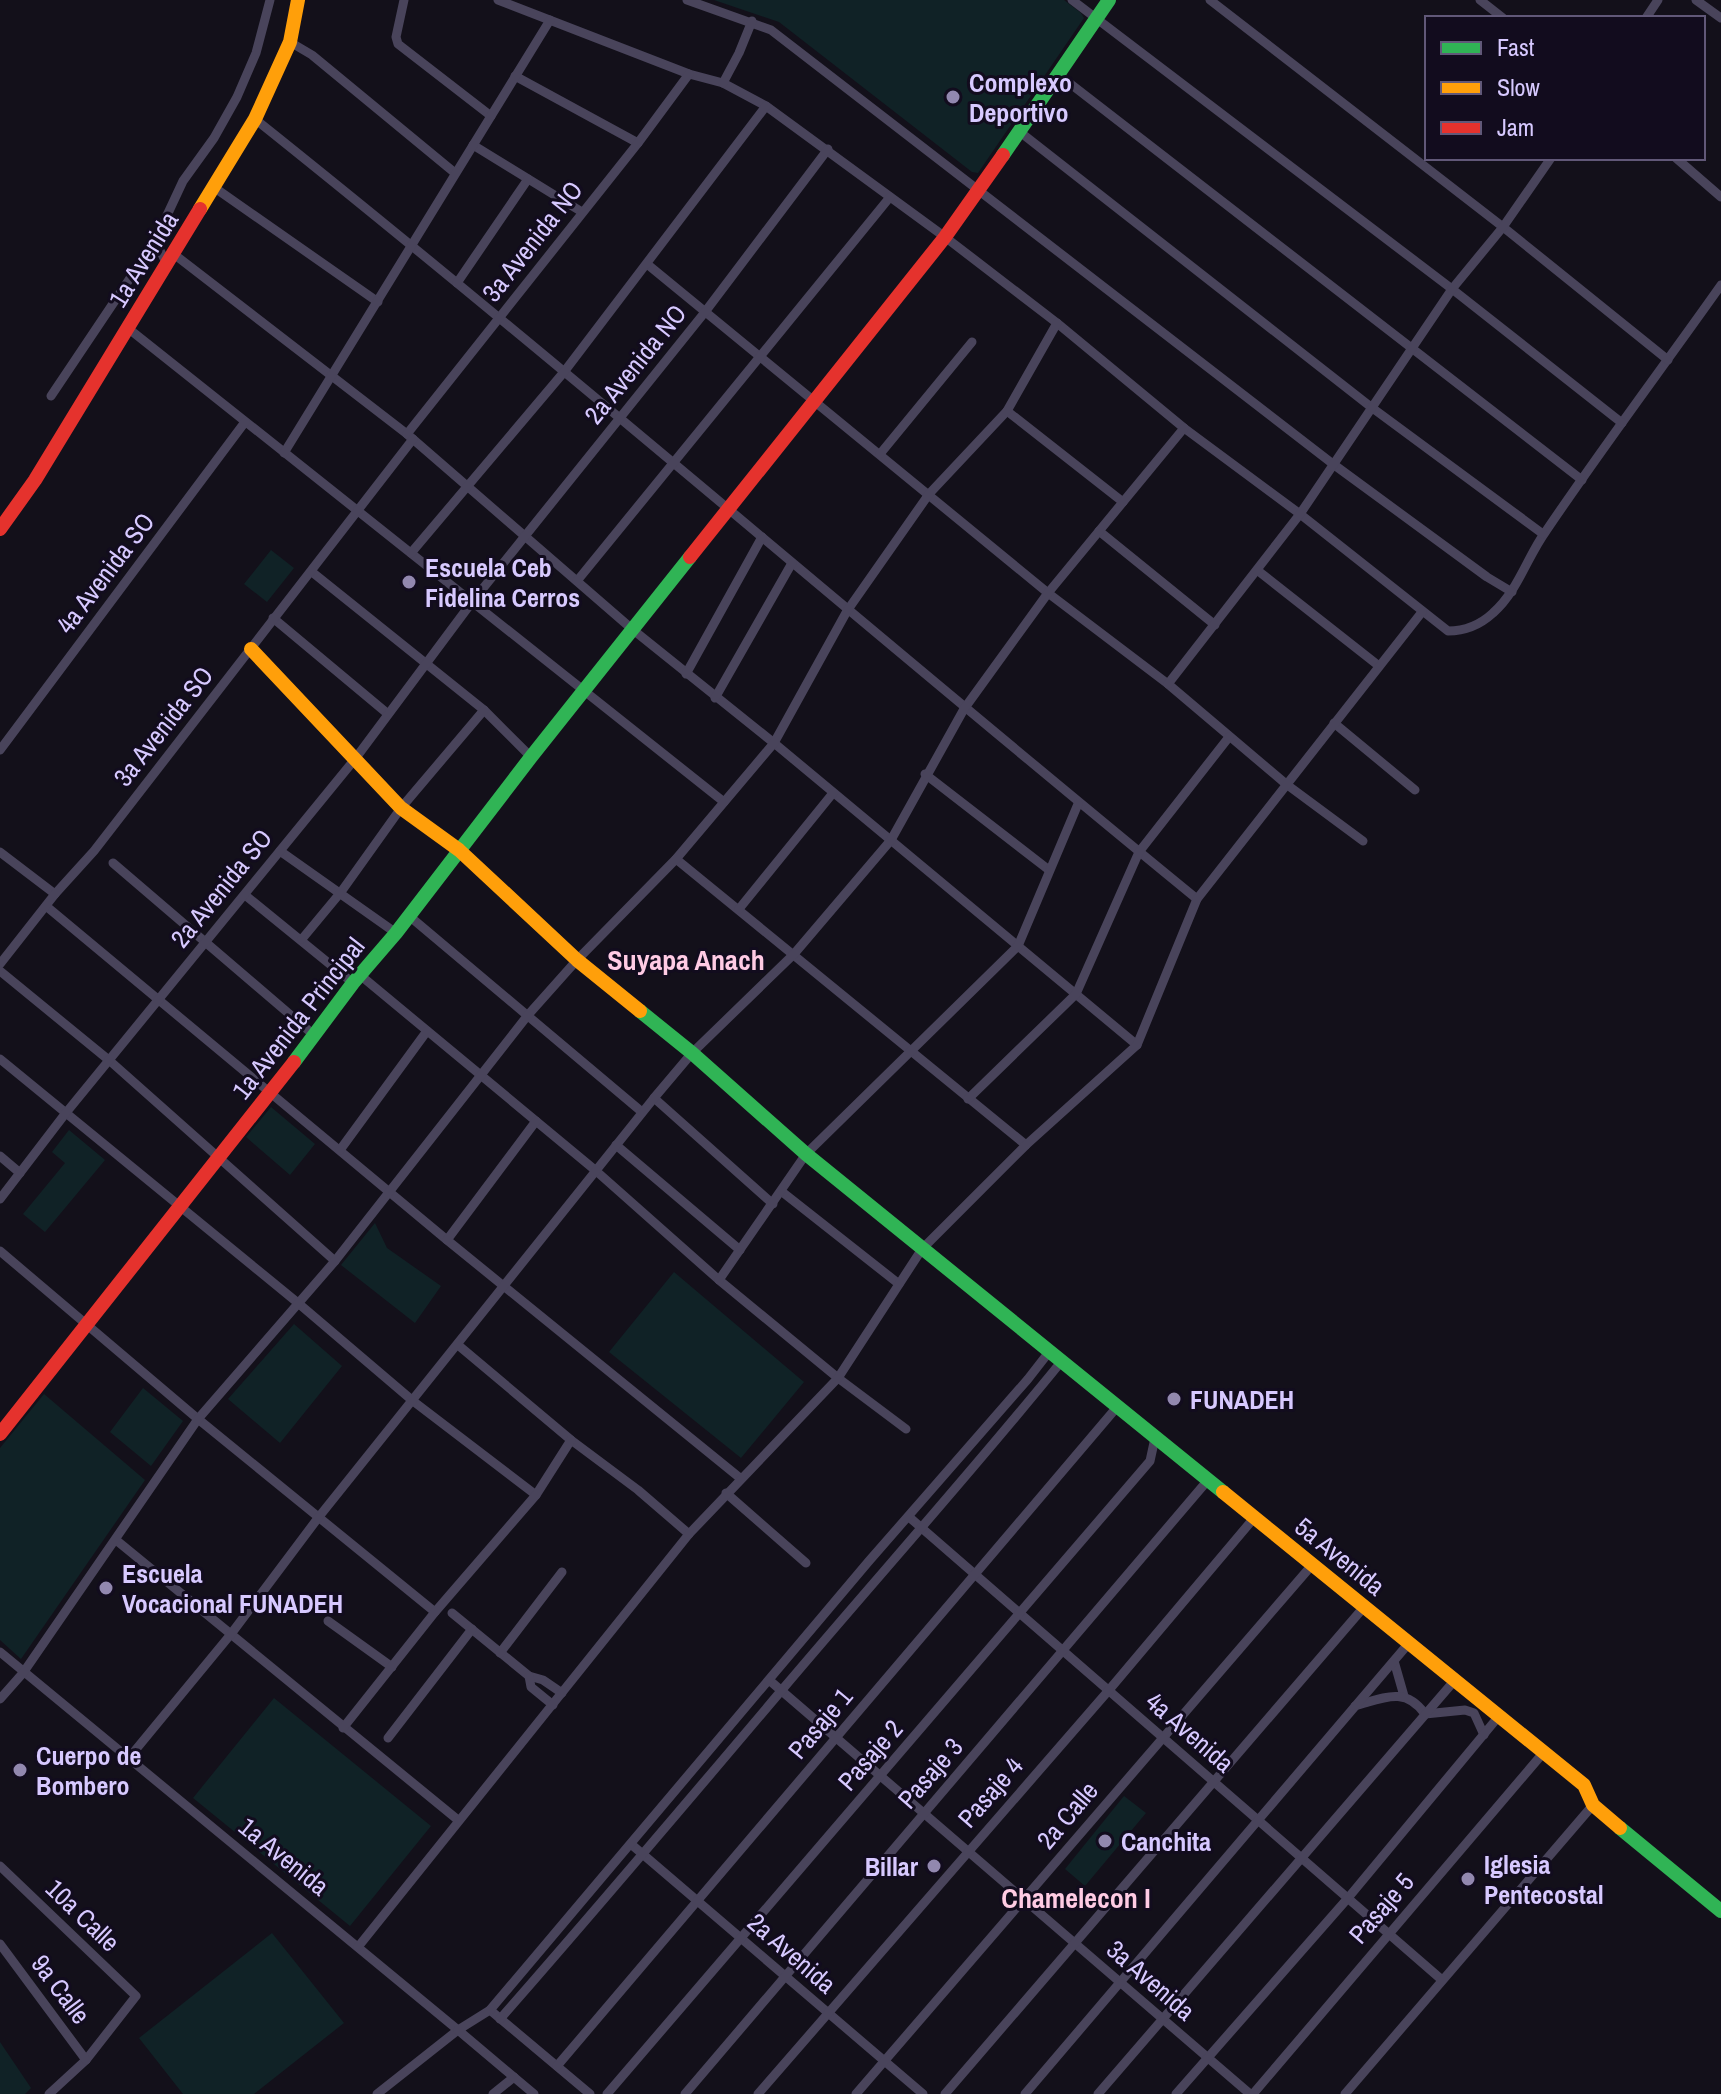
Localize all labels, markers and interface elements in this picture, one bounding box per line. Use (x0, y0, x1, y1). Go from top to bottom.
legend (1425, 16, 1705, 160)
text: Fast (1497, 31, 1535, 63)
place label: Complexo Deportivo (969, 65, 1072, 130)
text: Slow (1497, 71, 1540, 103)
marker: Complexo Deportivo (944, 88, 962, 106)
text: Jam (1497, 111, 1534, 143)
street label: 3a Avenida NO (474, 173, 590, 309)
street label: 1a Avenida (100, 205, 186, 313)
street label: 2a Avenida NO (576, 297, 694, 431)
street label: 4a Avenida SO (48, 505, 162, 641)
place label: Escuela Ceb Fidelina Cerros (425, 550, 580, 615)
marker: Escuela Ceb Fidelina Cerros (400, 573, 418, 591)
street label: 3a Avenida SO (105, 659, 221, 793)
street label: 2a Avenida SO (162, 821, 280, 955)
street label: 1a Avenida Principal (224, 930, 372, 1106)
district label: Suyapa Anach (607, 941, 765, 979)
place label: FUNADEH (1190, 1382, 1294, 1417)
marker: FUNADEH (1165, 1390, 1183, 1408)
street label: 5a Avenida (1288, 1509, 1392, 1603)
place label: Escuela Vocacional FUNADEH (122, 1556, 343, 1621)
marker: Escuela Vocacional FUNADEH (97, 1579, 115, 1597)
street label: Pasaje 1 (780, 1680, 860, 1766)
street label: 4a Avenida (1138, 1684, 1242, 1780)
street label: Pasaje 2 (830, 1712, 910, 1798)
street label: Pasaje 3 (890, 1730, 970, 1816)
place label: Cuerpo de Bombero (36, 1738, 141, 1803)
street label: Pasaje 4 (950, 1749, 1031, 1835)
marker: Cuerpo de Bombero (11, 1761, 29, 1779)
street label: 2a Calle (1028, 1774, 1106, 1856)
street label: 1a Avenida (232, 1809, 336, 1903)
place label: Canchita (1121, 1824, 1211, 1859)
marker: Canchita (1096, 1832, 1114, 1850)
place label: Iglesia Pentecostal (1484, 1847, 1604, 1912)
place label: Billar (865, 1849, 919, 1884)
marker: Billar (925, 1857, 943, 1875)
street label: Pasaje 5 (1341, 1865, 1421, 1951)
marker: Iglesia Pentecostal (1459, 1870, 1477, 1888)
street label: 10a Calle (38, 1871, 128, 1959)
district label: Chamelecon I (1001, 1879, 1151, 1917)
street label: 2a Avenida (740, 1905, 844, 2001)
street label: 3a Avenida (1099, 1932, 1203, 2028)
street label: 9a Calle (23, 1947, 99, 2031)

